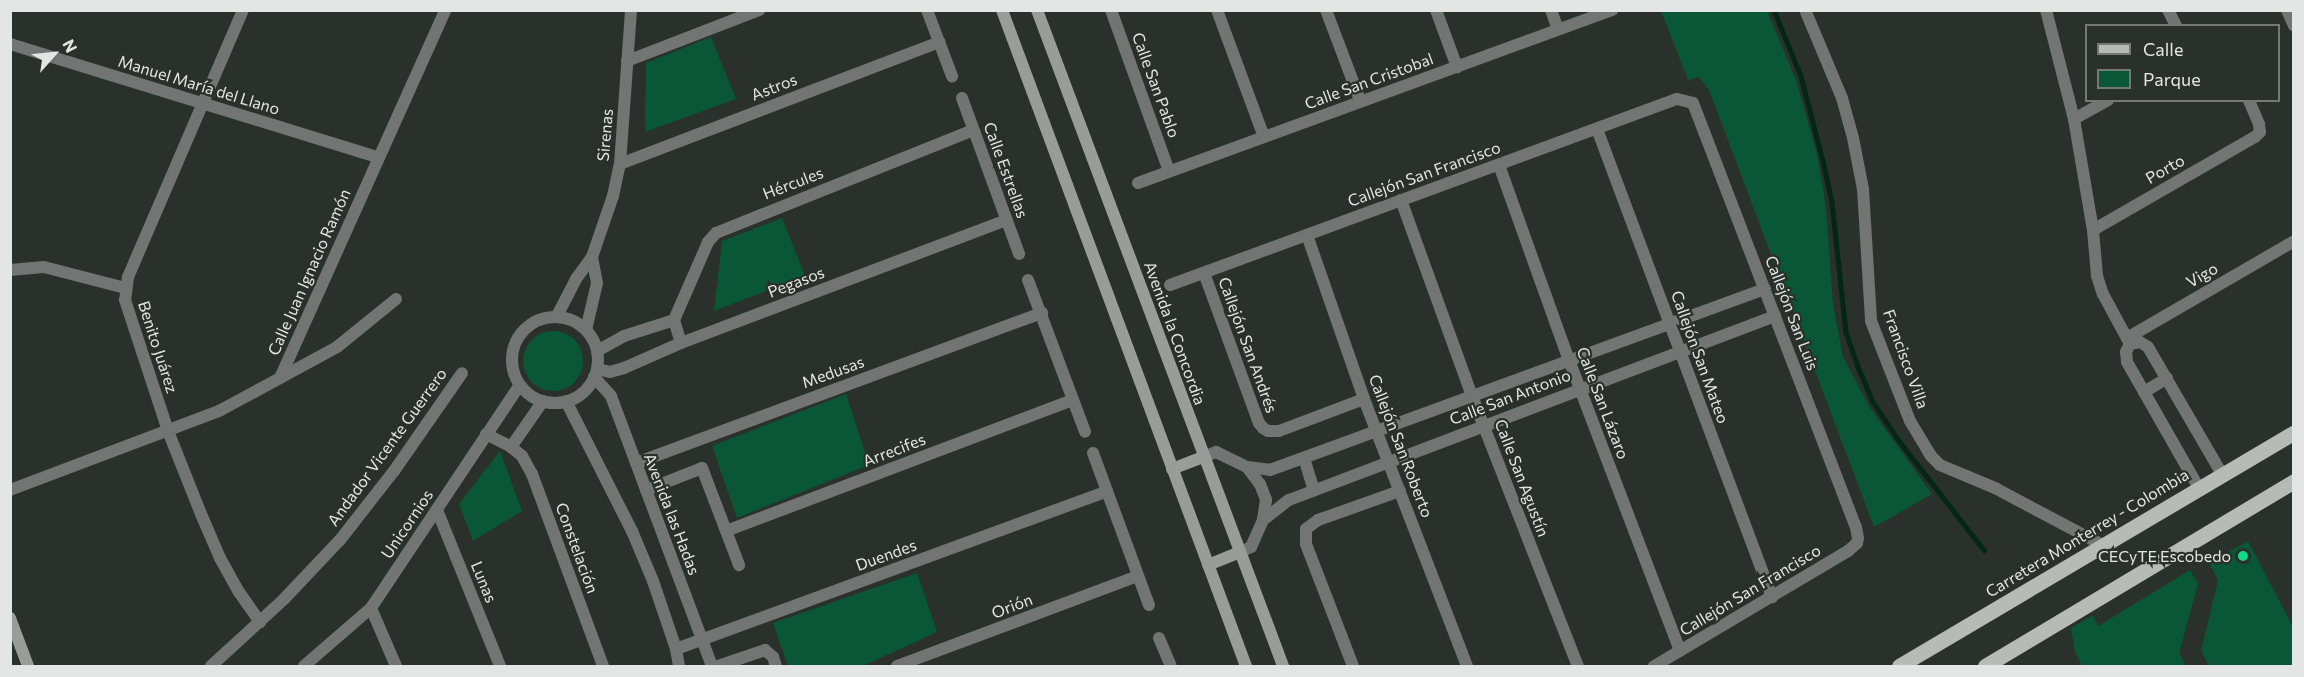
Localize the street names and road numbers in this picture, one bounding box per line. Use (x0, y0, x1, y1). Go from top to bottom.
street label: Calle San Pablo (1128, 30, 1184, 140)
street label: Calle San Cristobal (1302, 49, 1436, 113)
street label: Manuel María del Llano (116, 51, 282, 119)
street label: Astros (748, 70, 800, 104)
street label: Sirenas (593, 108, 617, 162)
street label: Calle Estrellas (980, 119, 1032, 221)
street label: Callejón San Francisco (1345, 137, 1503, 211)
street label: Porto (2142, 150, 2188, 188)
street label: Hércules (760, 163, 826, 203)
street label: Calle Juan Ignacio Ramón (264, 186, 354, 358)
street label: Callejón San Luis (1761, 253, 1823, 373)
street label: Vigo (2183, 258, 2221, 292)
street label: Avenida la Concordia (1140, 259, 1210, 407)
street label: Pegasos (765, 262, 827, 302)
street label: Callejón San Andrés (1215, 275, 1281, 415)
street label: Callejón San Mateo (1667, 288, 1733, 426)
street label: Benito Juárez (134, 299, 182, 395)
street label: Francisco Villa (1879, 307, 1933, 411)
street label: Calle San Lázaro (1573, 344, 1633, 462)
street label: Medusas (799, 352, 867, 392)
street label: Andador Vicente Guerrero (323, 364, 451, 530)
street label: Calle San Antonio (1447, 365, 1573, 429)
street label: Callejón San Roberto (1365, 372, 1437, 520)
street label: Calle San Agustín (1491, 417, 1553, 539)
street label: Arrecifes (860, 429, 928, 471)
street label: Avenida las Hadas (640, 450, 704, 578)
street label: Carretera Monterrey - Colombia (1982, 465, 2192, 601)
street label: Unicornios (377, 486, 437, 562)
street label: Constelación (552, 500, 602, 596)
street label: Duendes (853, 535, 919, 575)
street label: Callejón San Francisco (1676, 540, 1824, 640)
street label: Lunas (467, 559, 501, 605)
street label: Orión (989, 589, 1035, 623)

